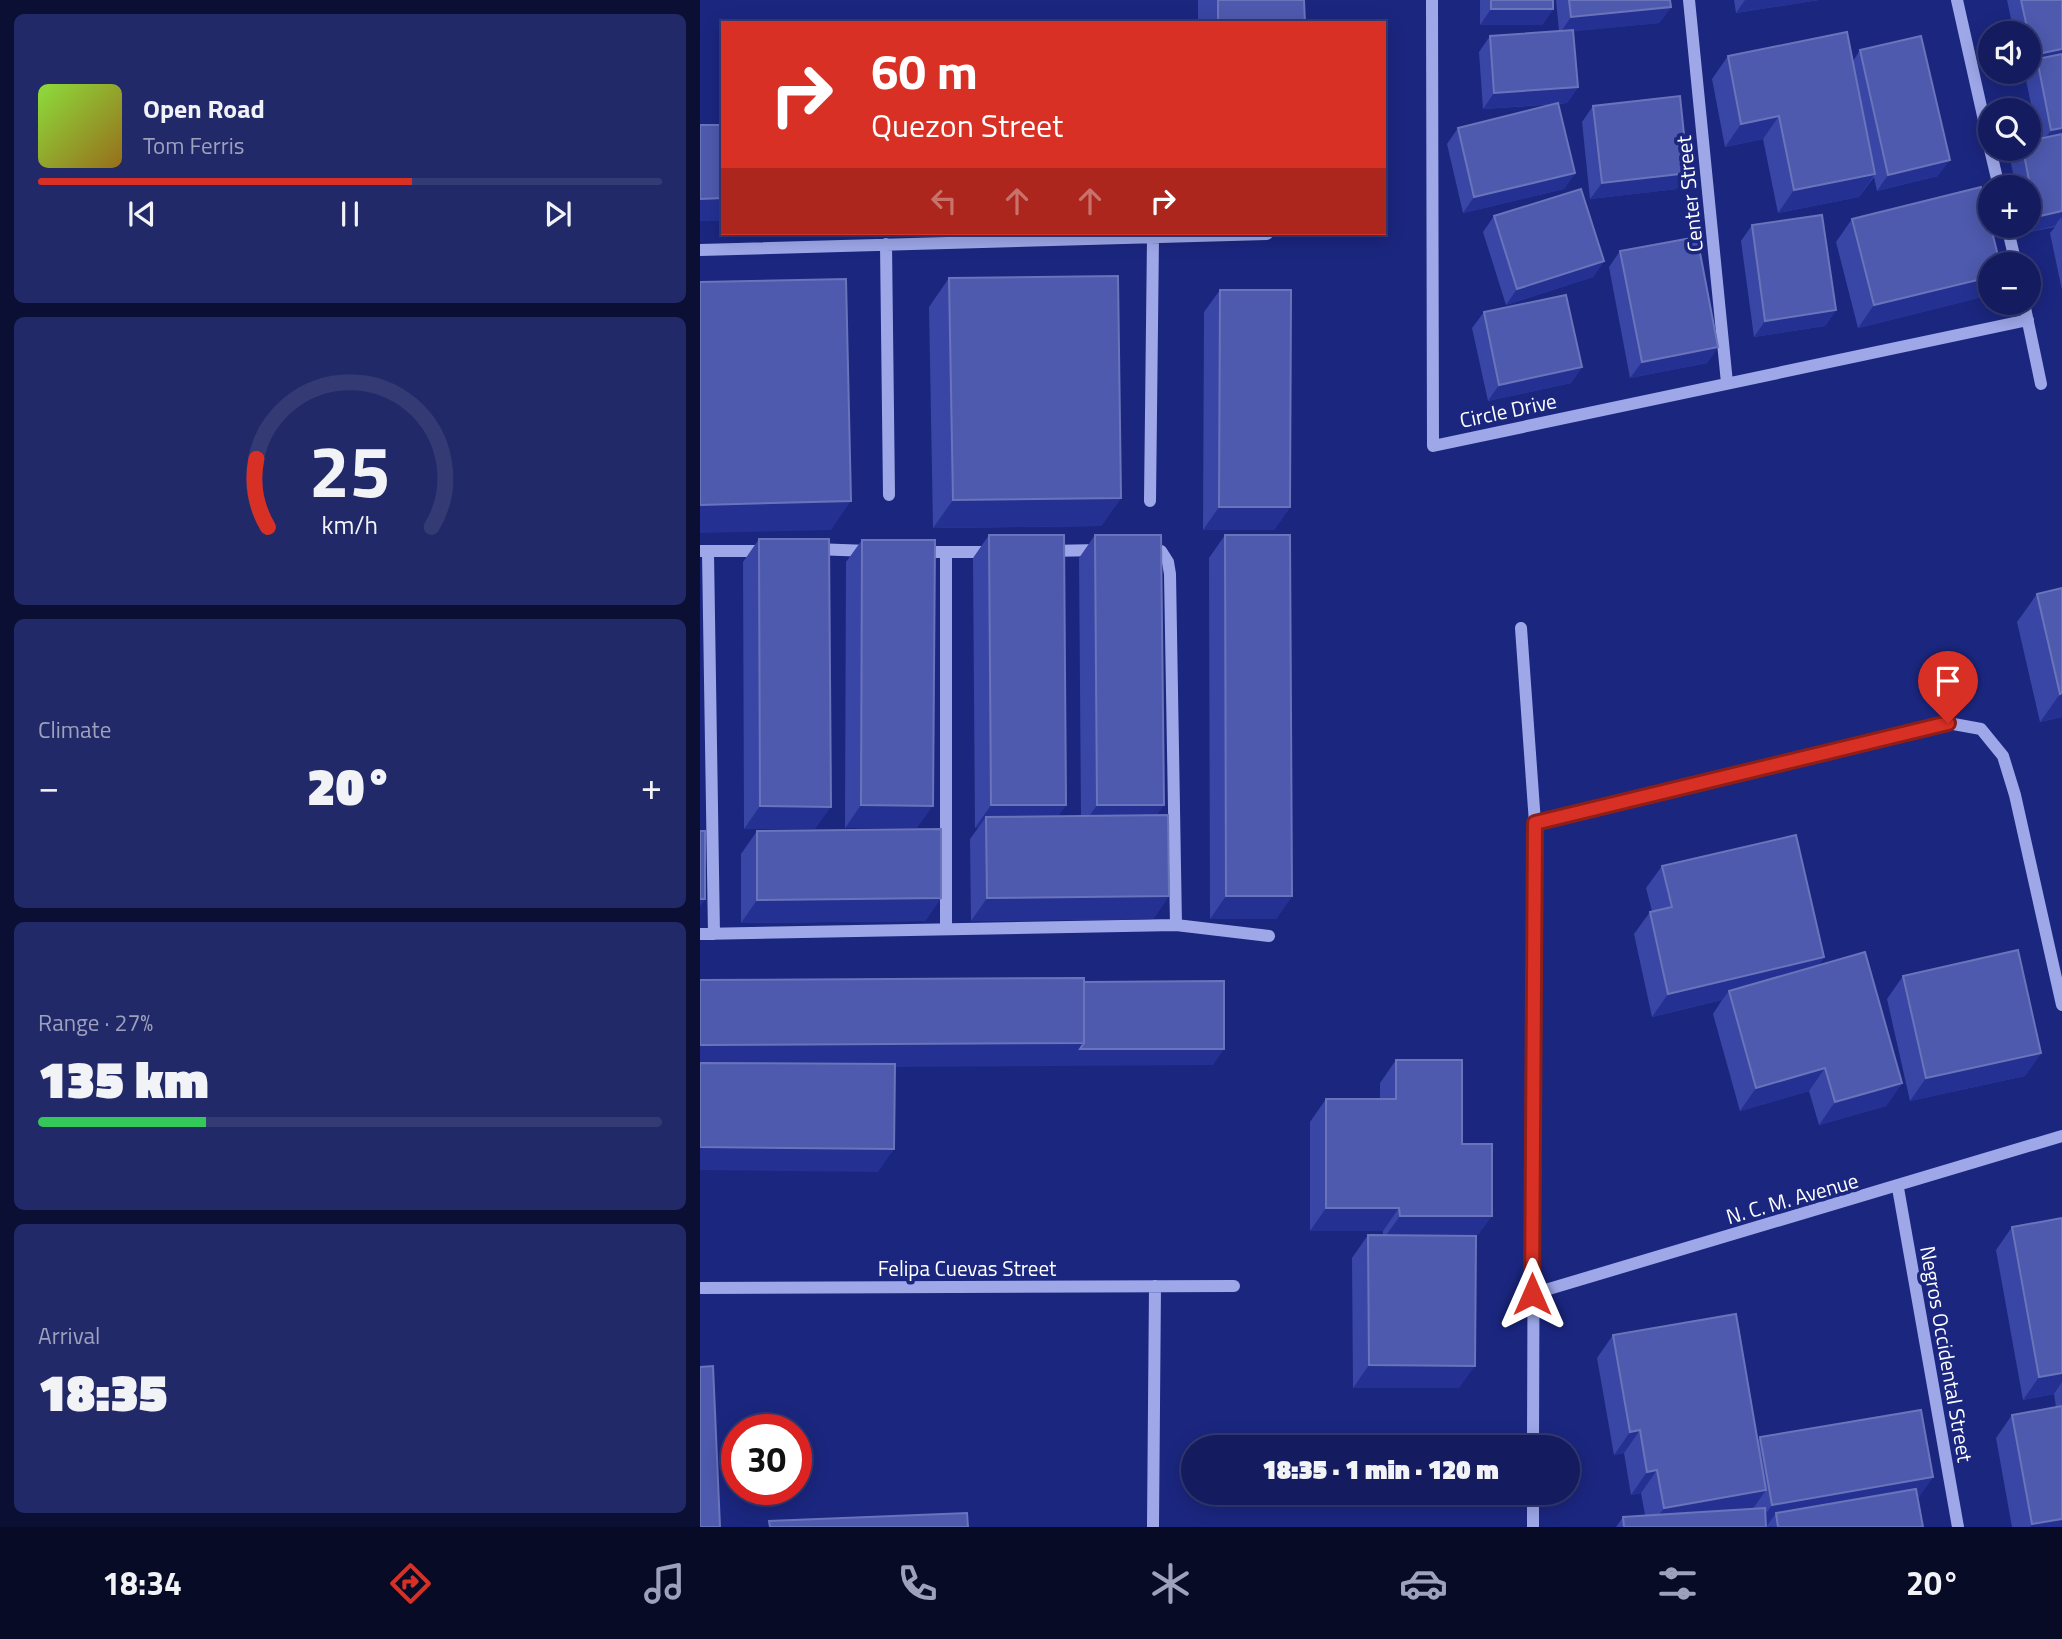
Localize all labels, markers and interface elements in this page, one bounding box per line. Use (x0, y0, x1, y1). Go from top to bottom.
map controls (1978, 21, 2041, 315)
button: sound (1978, 21, 2041, 84)
text: 60 m (871, 33, 978, 108)
icon: right (756, 49, 847, 140)
text: Open Road (143, 89, 265, 128)
button: search (1978, 98, 2041, 161)
text: Quezon Street (871, 101, 1063, 149)
text: Tom Ferris (143, 128, 244, 163)
street label: Center Street (1667, 134, 1711, 254)
button: + (1978, 175, 2041, 238)
icon: left (925, 182, 963, 220)
icon: ahead (998, 182, 1036, 220)
icon: ahead (1071, 182, 1109, 220)
icon: right (1144, 182, 1182, 220)
icon: previous (123, 195, 161, 233)
icon: pause (331, 195, 369, 233)
icon: next (539, 195, 577, 233)
button: − (1978, 252, 2041, 315)
street label: Circle Drive (1457, 384, 1559, 436)
text: 25 (309, 415, 391, 525)
text: km/h (322, 506, 378, 544)
pin (1918, 651, 1978, 723)
icon: arrive (1929, 662, 1967, 700)
text: Climate (38, 712, 111, 747)
text: 20° (307, 746, 393, 825)
text: − (38, 757, 59, 815)
text: + (641, 757, 662, 815)
text: Range · 27% (38, 1005, 153, 1040)
text: 135 km (38, 1039, 209, 1118)
street label: N. C. M. Avenue (1722, 1164, 1862, 1232)
street label: Negros Occidental Street (1912, 1243, 1982, 1465)
street label: Felipa Cuevas Street (878, 1252, 1057, 1284)
position arrow (1495, 1257, 1569, 1331)
text: Arrival (38, 1318, 100, 1353)
text: 18:35 (38, 1352, 167, 1431)
speed limit sign: 30 (721, 1414, 812, 1505)
text: 18:35 · 1 min · 120 m (1262, 1450, 1499, 1489)
text: 18:34 (102, 1559, 182, 1607)
icon: directions (386, 1559, 435, 1608)
icon: music (640, 1559, 689, 1608)
icon: phone (893, 1559, 942, 1608)
icon: climate (1146, 1559, 1195, 1608)
icon: car (1399, 1559, 1448, 1608)
icon: filters (1653, 1559, 1702, 1608)
text: 20° (1906, 1559, 1960, 1607)

